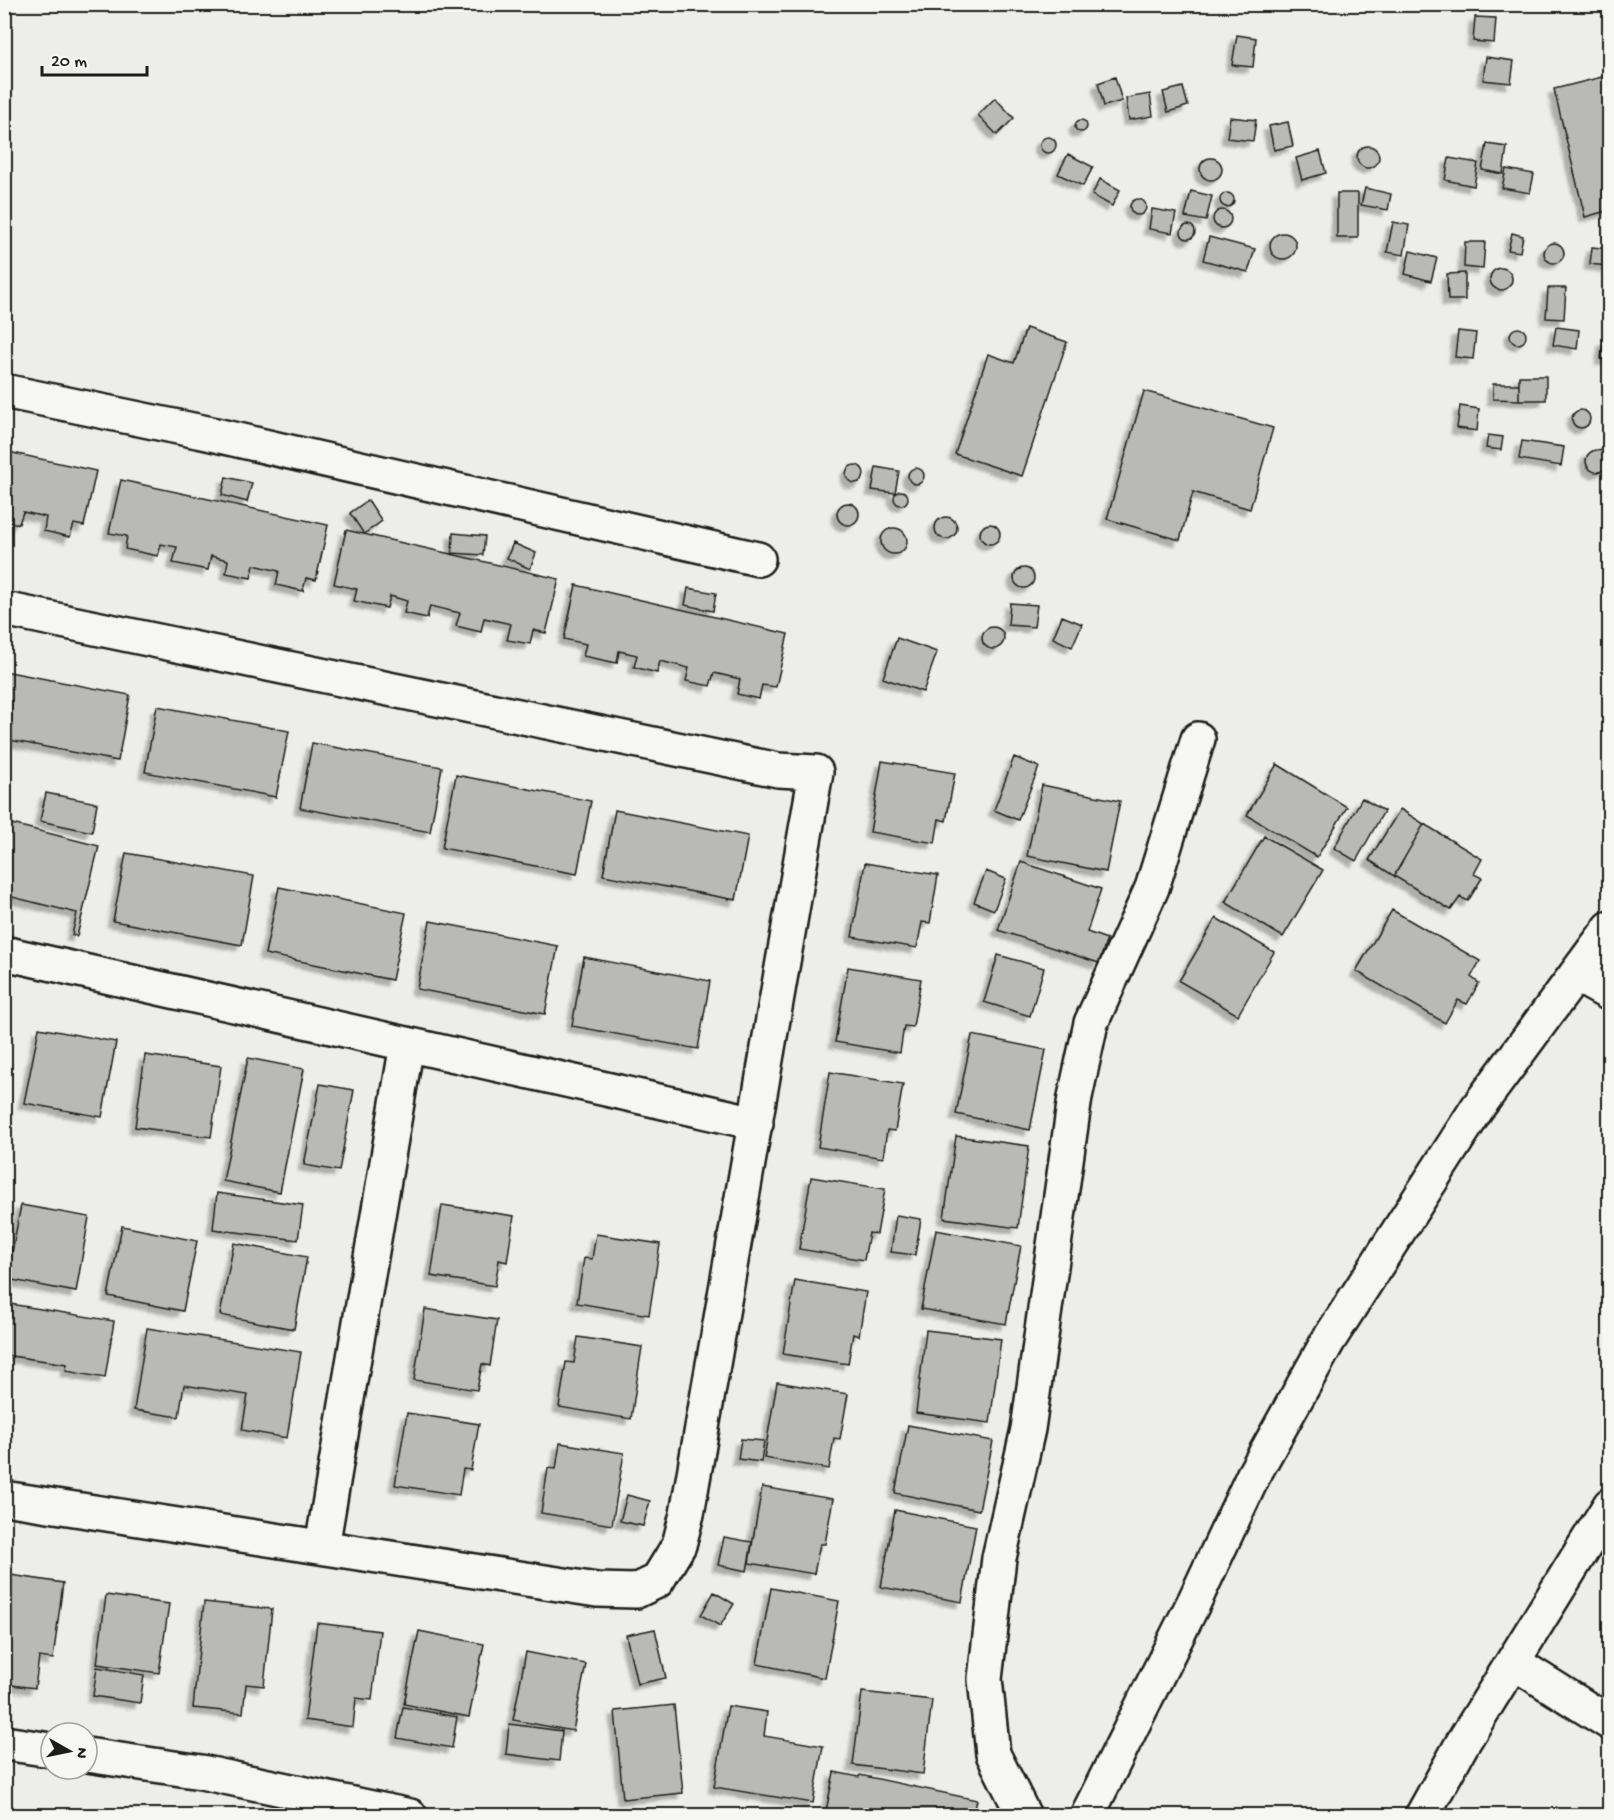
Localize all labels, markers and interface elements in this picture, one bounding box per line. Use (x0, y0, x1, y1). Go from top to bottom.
scale bar (42, 39, 147, 77)
text: 20 m (51, 52, 87, 73)
north arrow (39, 1721, 99, 1781)
text: N (70, 1746, 91, 1760)

